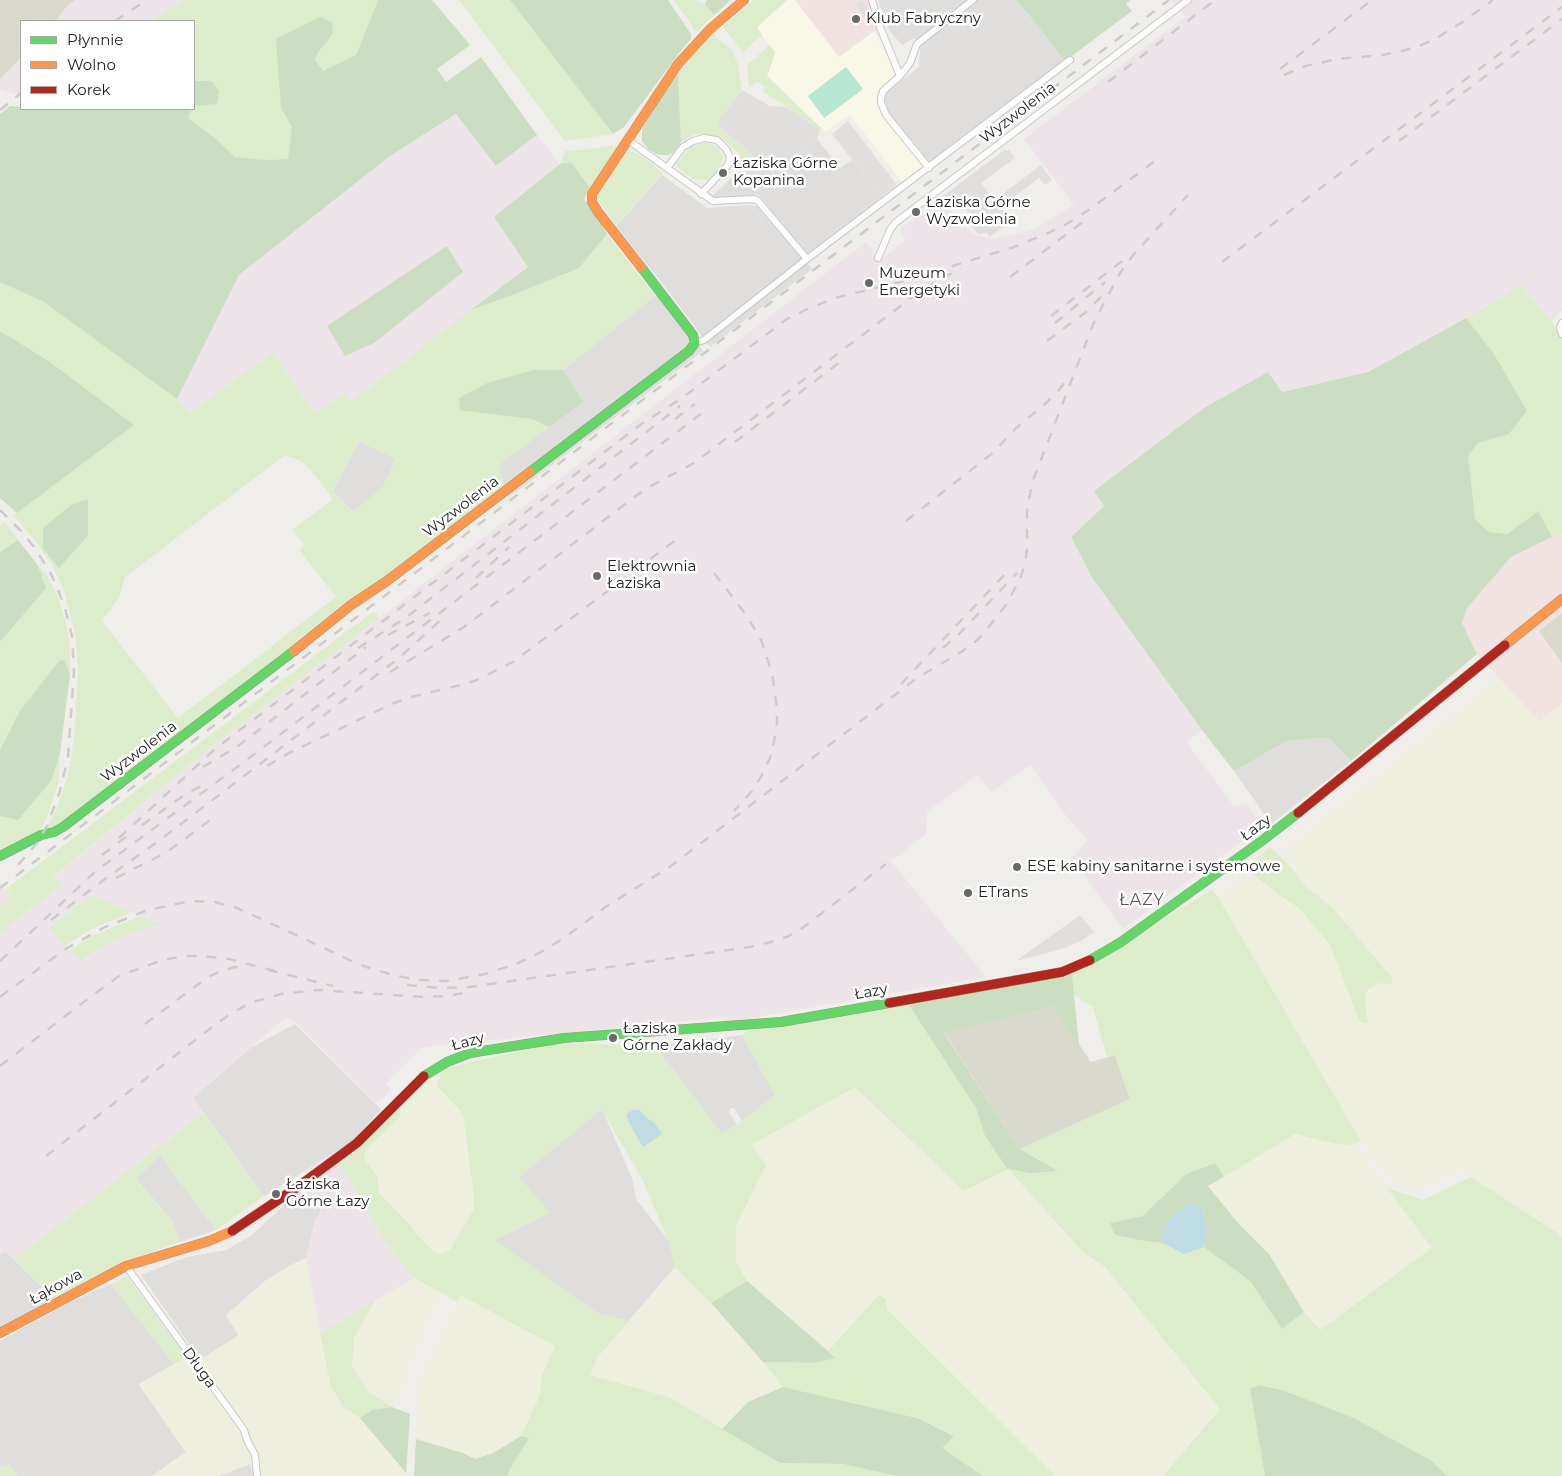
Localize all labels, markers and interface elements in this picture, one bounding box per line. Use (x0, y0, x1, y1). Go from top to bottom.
place label: Klub Fabryczny (866, 10, 981, 28)
marker: Klub Fabryczny (850, 13, 862, 25)
legend (20, 20, 195, 110)
text: Płynnie (67, 30, 123, 49)
text: Wolno (67, 55, 116, 74)
street label: Wyzwolenia (976, 79, 1060, 147)
text: Korek (67, 80, 111, 99)
place label: Łaziska Górne Kopanina (733, 155, 837, 190)
marker: Łaziska Górne Kopanina (717, 167, 729, 179)
place label: Łaziska Górne Wyzwolenia (926, 194, 1030, 229)
marker: Łaziska Górne Wyzwolenia (910, 206, 922, 218)
place label: Muzeum Energetyki (879, 265, 960, 300)
marker: Muzeum Energetyki (863, 277, 875, 289)
street label: Wyzwolenia (419, 473, 503, 541)
place label: Elektrownia Łaziska (607, 558, 696, 593)
marker: Elektrownia Łaziska (591, 570, 603, 582)
street label: Wyzwolenia (97, 718, 181, 786)
street label: Łazy (1237, 811, 1275, 845)
place label: ESE kabiny sanitarne i systemowe (1027, 858, 1281, 876)
marker: ESE kabiny sanitarne i systemowe (1011, 861, 1023, 873)
place label: ETrans (978, 884, 1028, 902)
marker: ETrans (962, 887, 974, 899)
district label: ŁAZY (1119, 890, 1165, 910)
street label: Łazy (853, 980, 889, 1004)
place label: Łaziska Górne Zakłady (623, 1020, 732, 1055)
street label: Łazy (450, 1029, 486, 1055)
marker: Łaziska Górne Zakłady (607, 1032, 619, 1044)
place label: Łaziska Górne Łazy (286, 1176, 369, 1211)
marker: Łaziska Górne Łazy (270, 1188, 282, 1200)
street label: Łąkowa (27, 1265, 85, 1309)
street label: Długa (178, 1344, 220, 1392)

